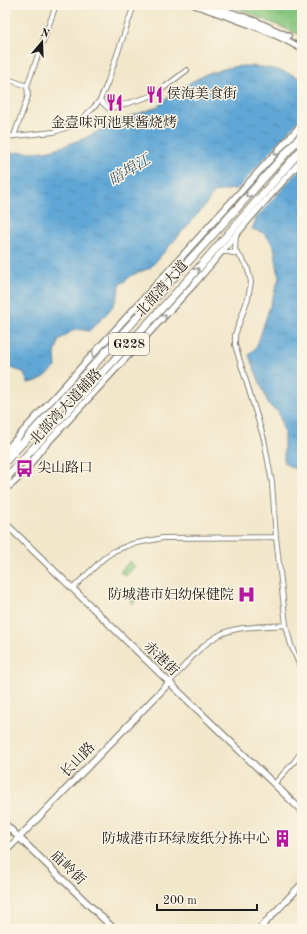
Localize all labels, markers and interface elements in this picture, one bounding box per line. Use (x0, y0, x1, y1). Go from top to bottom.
north arrow (22, 22, 62, 62)
text: N (39, 27, 51, 41)
restaurant icon: 侯海美食街 (144, 84, 164, 104)
place label: 侯海美食街 (167, 86, 237, 101)
restaurant icon: 金壹味河池果酱烧烤 (104, 93, 124, 113)
place label: 金壹味河池果酱烧烤 (51, 115, 177, 130)
one-way arrow (273, 148, 281, 156)
water label: 暗埠江 (106, 150, 155, 189)
one-way arrow (246, 191, 253, 198)
street label: 北部湾大道 (133, 258, 191, 320)
one-way arrow (192, 267, 199, 274)
one-way arrow (160, 314, 167, 322)
road number: G228 (109, 333, 149, 355)
one-way arrow (91, 350, 98, 357)
street label: 北部湾大道辅路 (27, 366, 105, 448)
bus stop icon: 尖山路口 (14, 458, 34, 478)
place label: 尖山路口 (37, 460, 93, 475)
hospital icon: 防城港市妇幼保健院 (237, 585, 257, 605)
place label: 防城港市妇幼保健院 (108, 587, 234, 602)
street label: 赤港街 (141, 639, 182, 679)
street label: 长山路 (58, 739, 98, 780)
building icon: 防城港市环绿废纸分拣中心 (273, 829, 293, 849)
place label: 防城港市环绿废纸分拣中心 (102, 831, 270, 846)
street label: 庙岭街 (48, 848, 89, 888)
scale bar (157, 886, 257, 912)
text: 200 m (163, 895, 197, 907)

